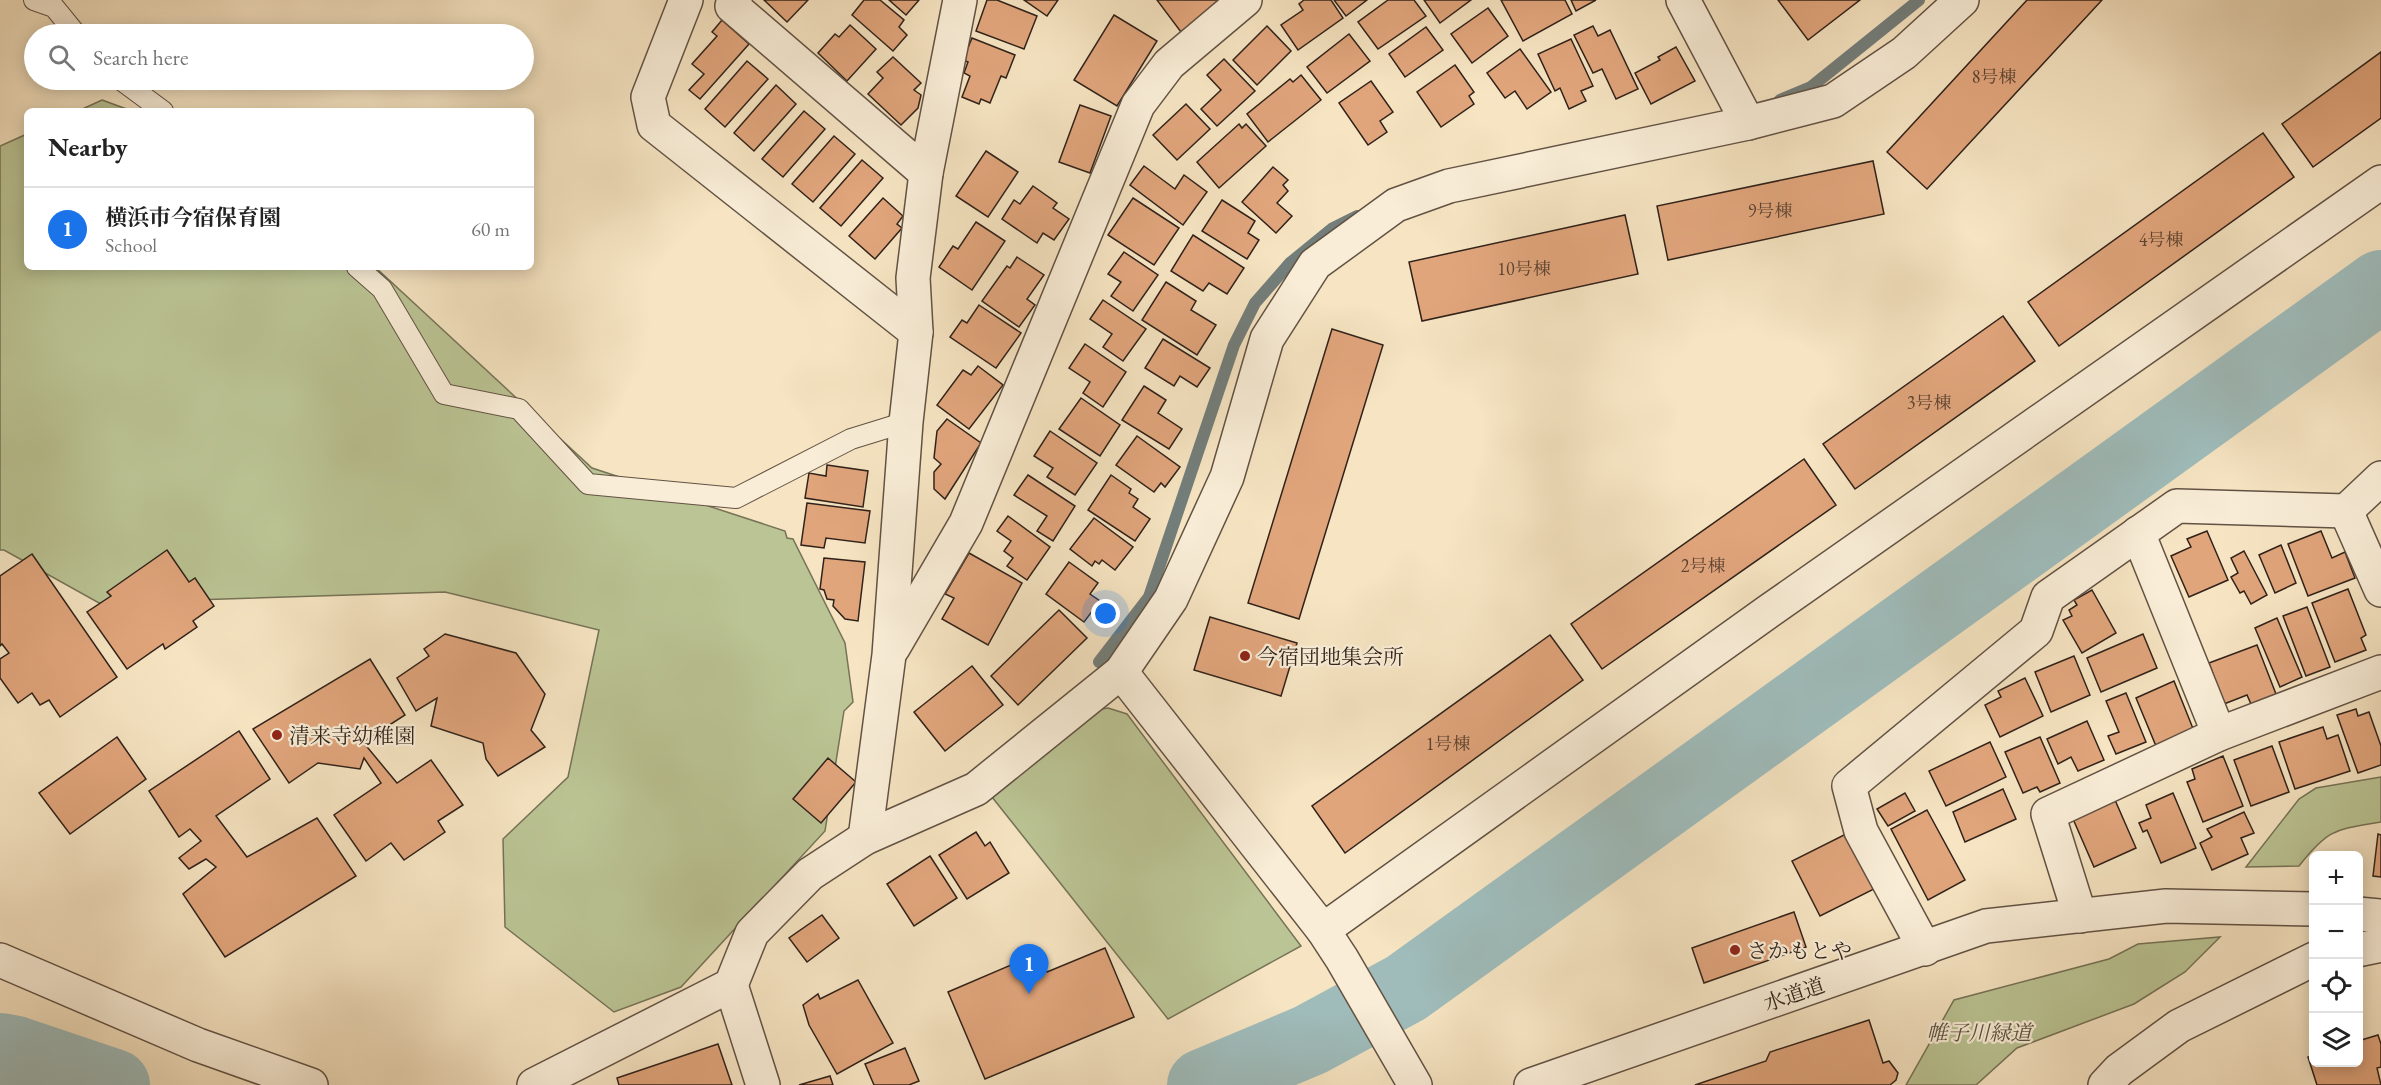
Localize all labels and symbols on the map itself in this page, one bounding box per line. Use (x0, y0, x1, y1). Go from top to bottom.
house number: 8号棟 (1972, 65, 2016, 88)
house number: 9号棟 (1748, 199, 1792, 222)
house number: 4号棟 (2139, 228, 2183, 251)
house number: 10号棟 (1497, 257, 1551, 280)
house number: 3号棟 (1907, 391, 1951, 414)
house number: 2号棟 (1681, 554, 1725, 577)
your location (1091, 599, 1120, 628)
place label: 今宿団地集会所 (1257, 643, 1404, 670)
marker: 今宿団地集会所 (1238, 649, 1252, 663)
place label: 清来寺幼稚園 (289, 722, 415, 749)
marker: 清来寺幼稚園 (270, 728, 284, 742)
house number: 1号棟 (1426, 732, 1470, 755)
place label: さかもとや (1747, 937, 1852, 964)
marker: さかもとや (1728, 943, 1742, 957)
pin: 1 (1010, 944, 1048, 994)
street label: 水道道 (1760, 971, 1828, 1017)
park label: 帷子川緑道 (1927, 1019, 2034, 1046)

